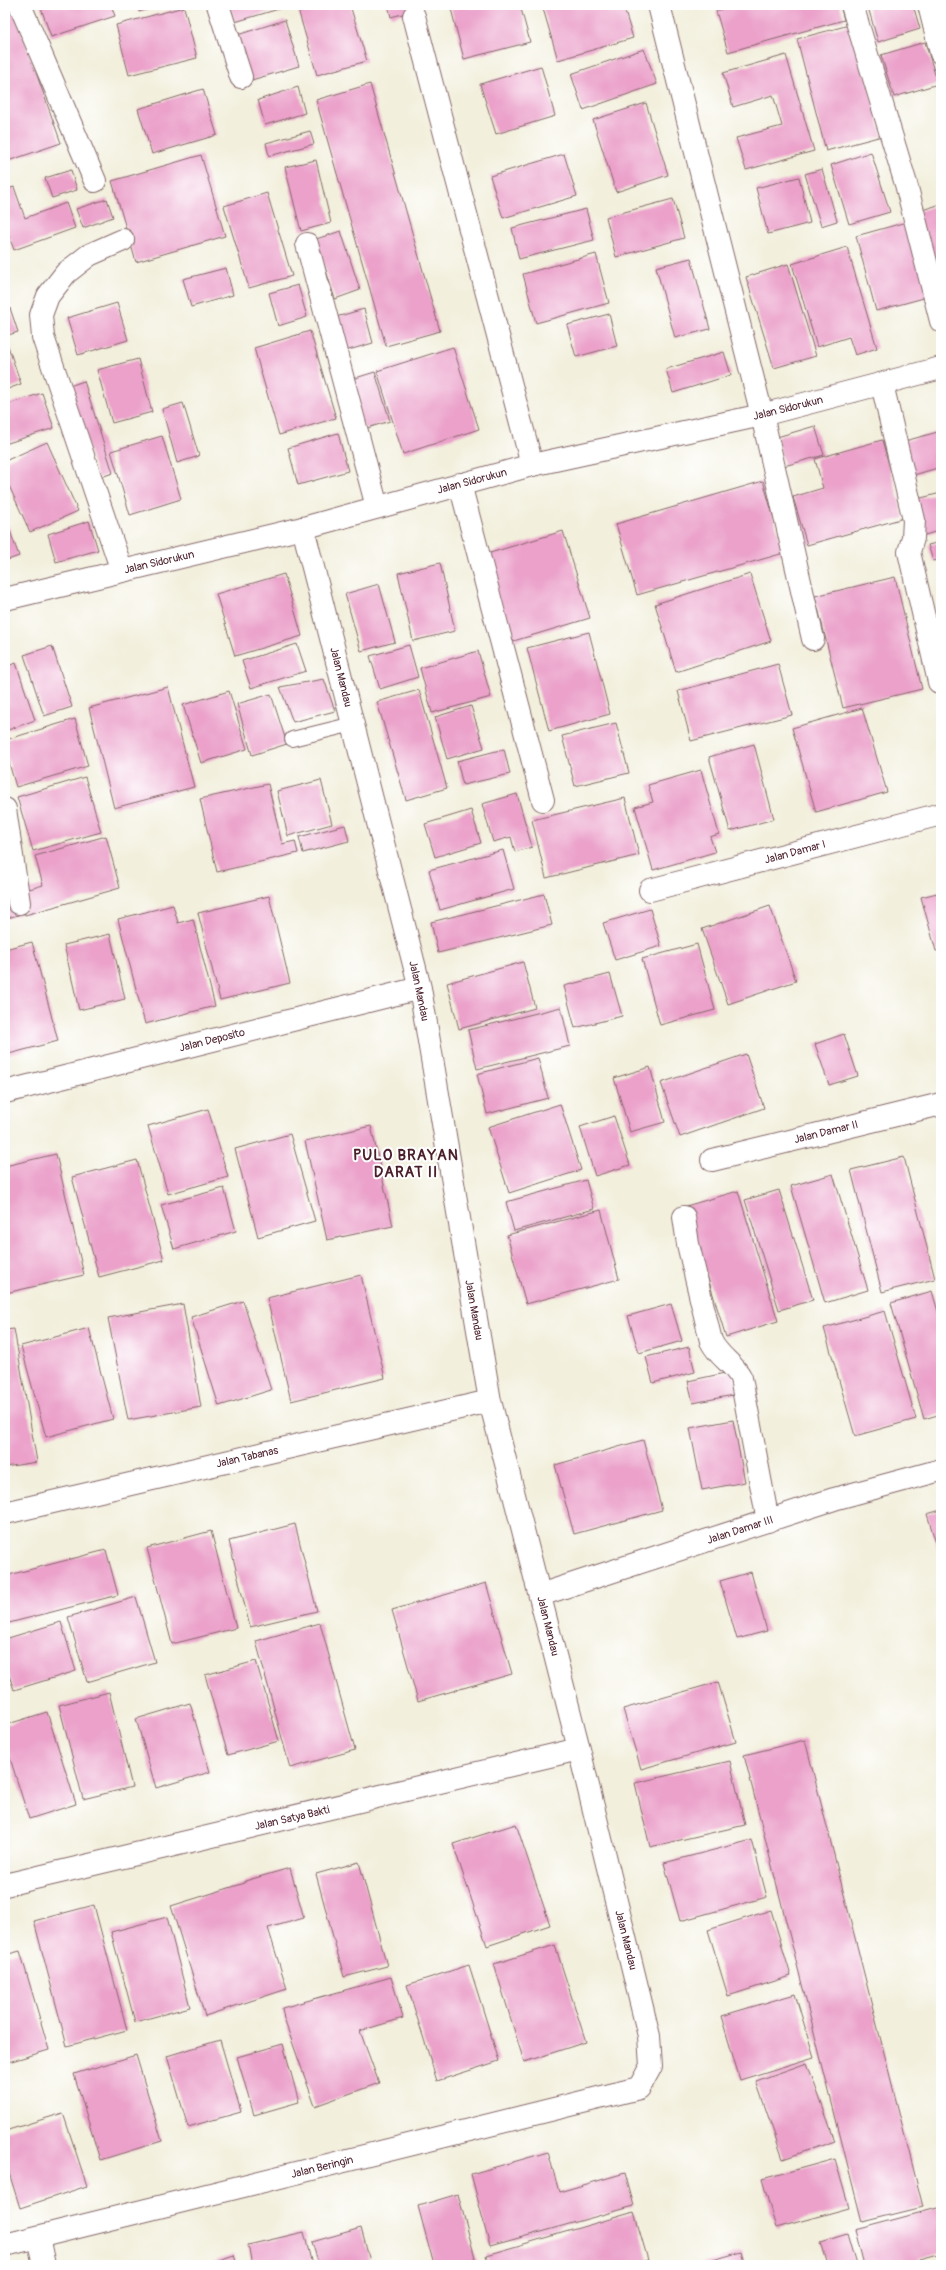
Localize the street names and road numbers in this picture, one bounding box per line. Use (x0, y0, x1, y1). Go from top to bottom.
street label: Jalan Sidorukun (752, 393, 824, 423)
street label: Jalan Sidorukun (436, 465, 508, 497)
street label: Jalan Sidorukun (123, 548, 195, 576)
street label: Jalan Mandau (327, 646, 355, 708)
street label: Jalan Damar I (763, 838, 827, 866)
street label: Jalan Mandau (406, 960, 432, 1022)
street label: Jalan Deposito (178, 1026, 246, 1054)
street label: Jalan Damar II (792, 1118, 860, 1146)
street label: Jalan Mandau (462, 1279, 486, 1341)
street label: Jalan Tabanas (215, 1444, 279, 1470)
street label: Jalan Damar III (705, 1513, 775, 1547)
street label: Jalan Mandau (534, 1595, 562, 1657)
street label: Jalan Satya Bakti (253, 1803, 331, 1833)
street label: Jalan Mandau (612, 1909, 640, 1971)
street label: Jalan Beringin (290, 2153, 354, 2181)

